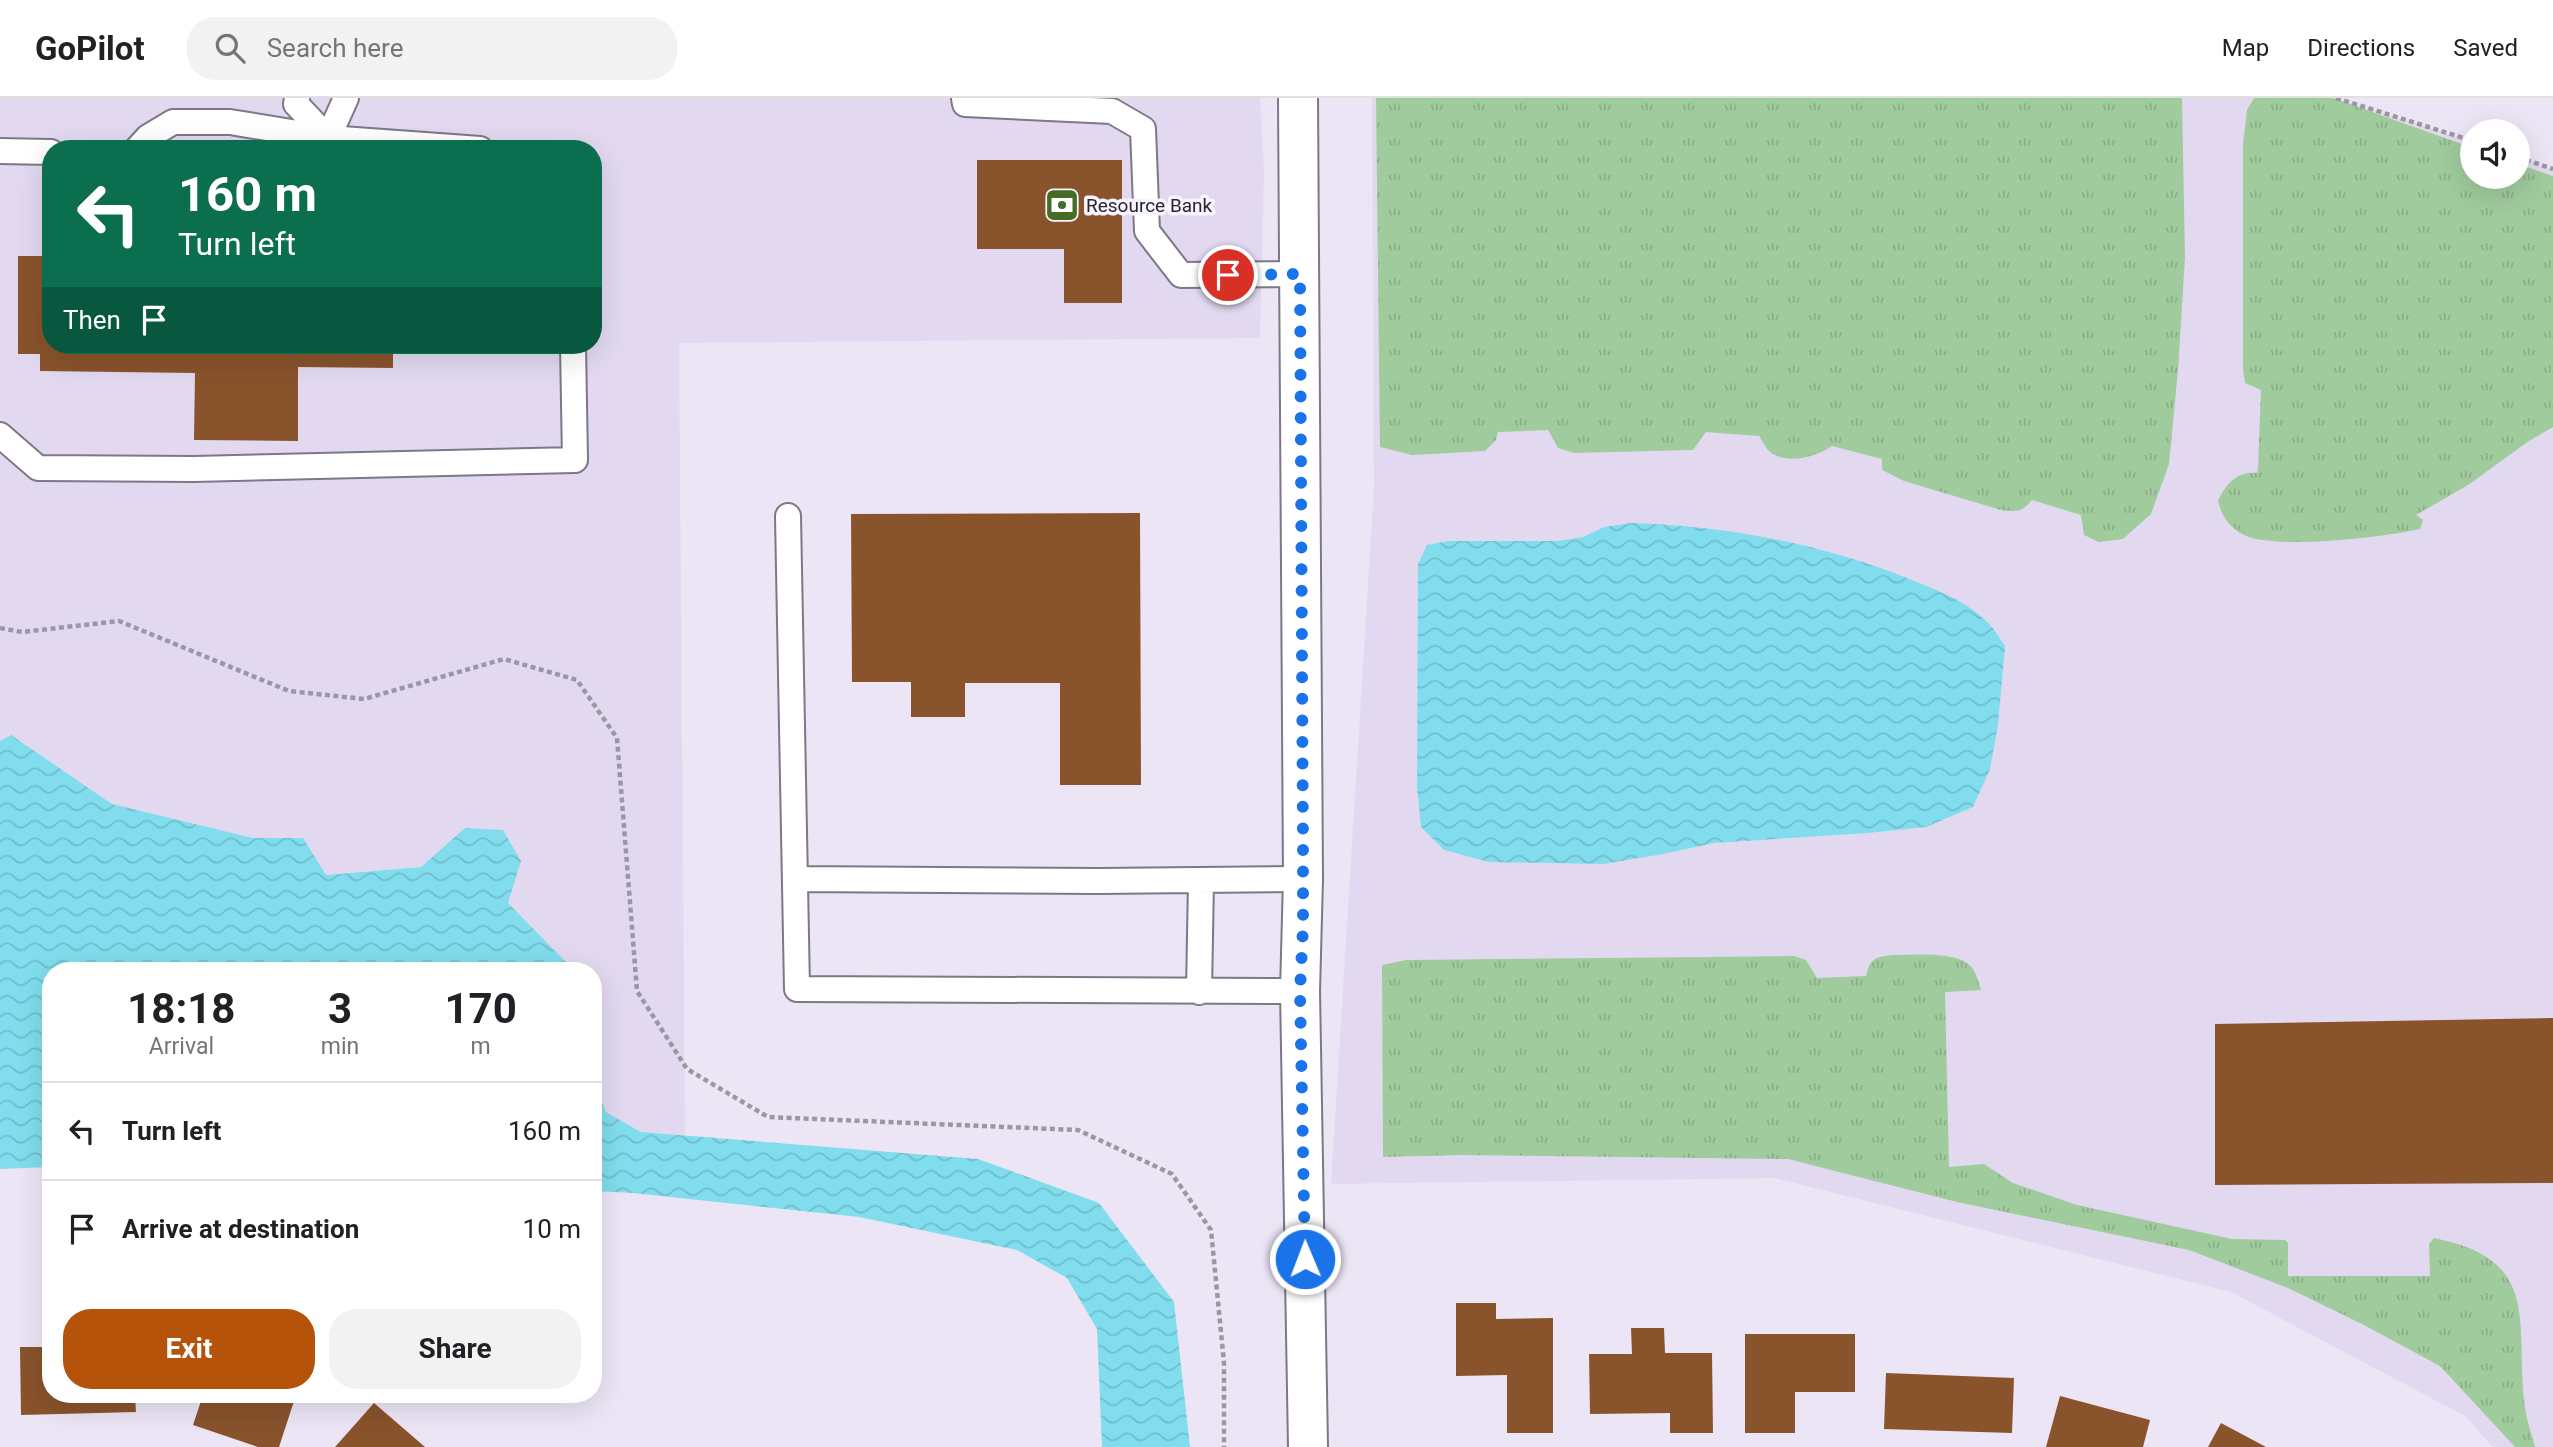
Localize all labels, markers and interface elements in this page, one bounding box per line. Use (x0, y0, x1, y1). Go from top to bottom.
search box (187, 17, 677, 80)
text: GoPilot (35, 29, 145, 68)
icon: search (211, 29, 249, 67)
text: Search here (267, 33, 403, 63)
text: Map (2222, 34, 2269, 62)
text: Directions (2307, 34, 2415, 62)
text: Saved (2453, 34, 2518, 62)
map controls (2460, 119, 2530, 189)
button: sound (2460, 119, 2530, 189)
text: 160 m (178, 166, 317, 223)
icon: left (63, 168, 154, 259)
bank icon: Resource Bank (1043, 186, 1081, 224)
place label: Resource Bank (1086, 194, 1213, 217)
text: Turn left (178, 225, 296, 263)
pin (1198, 245, 1258, 305)
icon: arrive (1209, 256, 1247, 294)
icon: arrive (135, 301, 173, 339)
text: Then (63, 305, 121, 335)
text: 18:18 (127, 984, 235, 1033)
text: 3 (328, 984, 352, 1033)
text: 170 (444, 984, 517, 1033)
text: Arrival (149, 1033, 214, 1060)
text: min (321, 1033, 359, 1060)
text: m (471, 1033, 491, 1060)
icon: left (63, 1112, 101, 1150)
text: Turn left (122, 1116, 221, 1146)
text: 160 m (508, 1116, 581, 1146)
icon: arrive (63, 1210, 101, 1248)
text: Arrive at destination (122, 1214, 359, 1244)
text: 10 m (523, 1214, 581, 1244)
position arrow (1268, 1222, 1342, 1296)
button: Exit (63, 1309, 315, 1389)
button: Share (329, 1309, 581, 1389)

